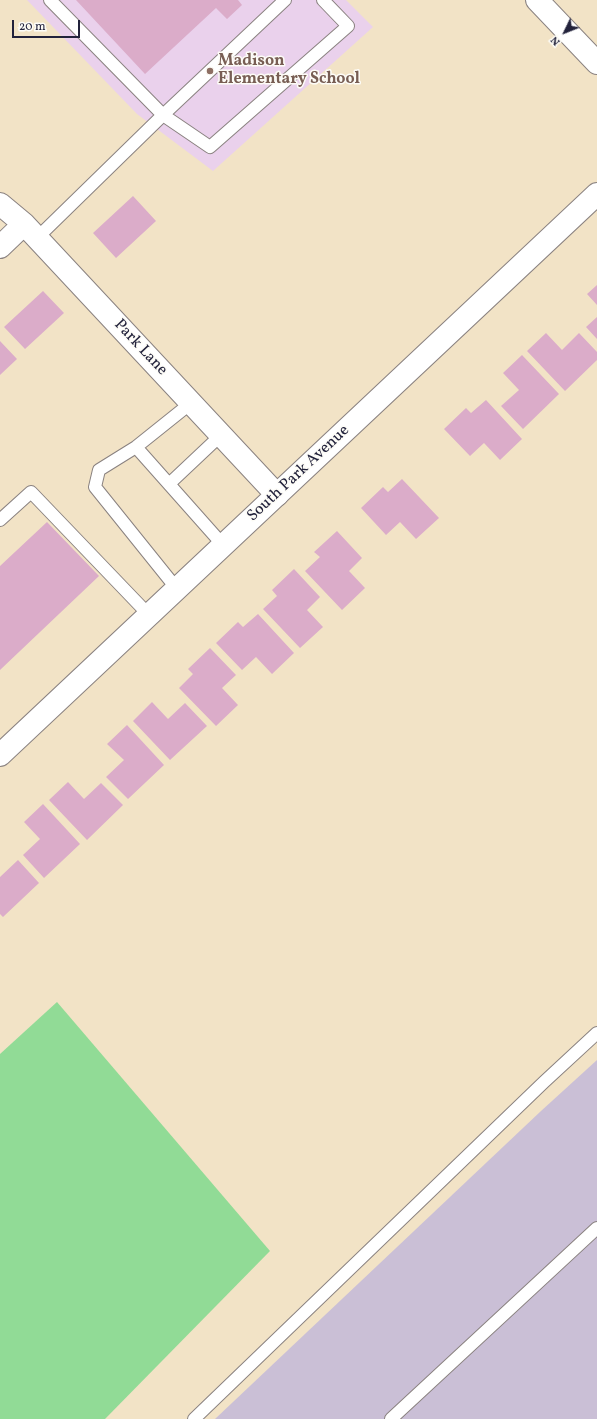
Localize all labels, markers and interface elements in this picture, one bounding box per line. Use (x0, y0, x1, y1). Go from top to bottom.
scale bar (14, 12, 82, 38)
north arrow (545, 12, 585, 52)
text: 20 m (19, 19, 46, 35)
text: N (548, 32, 564, 49)
place label: Madison Elementary School (218, 52, 360, 90)
marker: Madison Elementary School (205, 66, 215, 76)
street label: Park Lane (109, 316, 171, 380)
street label: South Park Avenue (244, 422, 354, 526)

